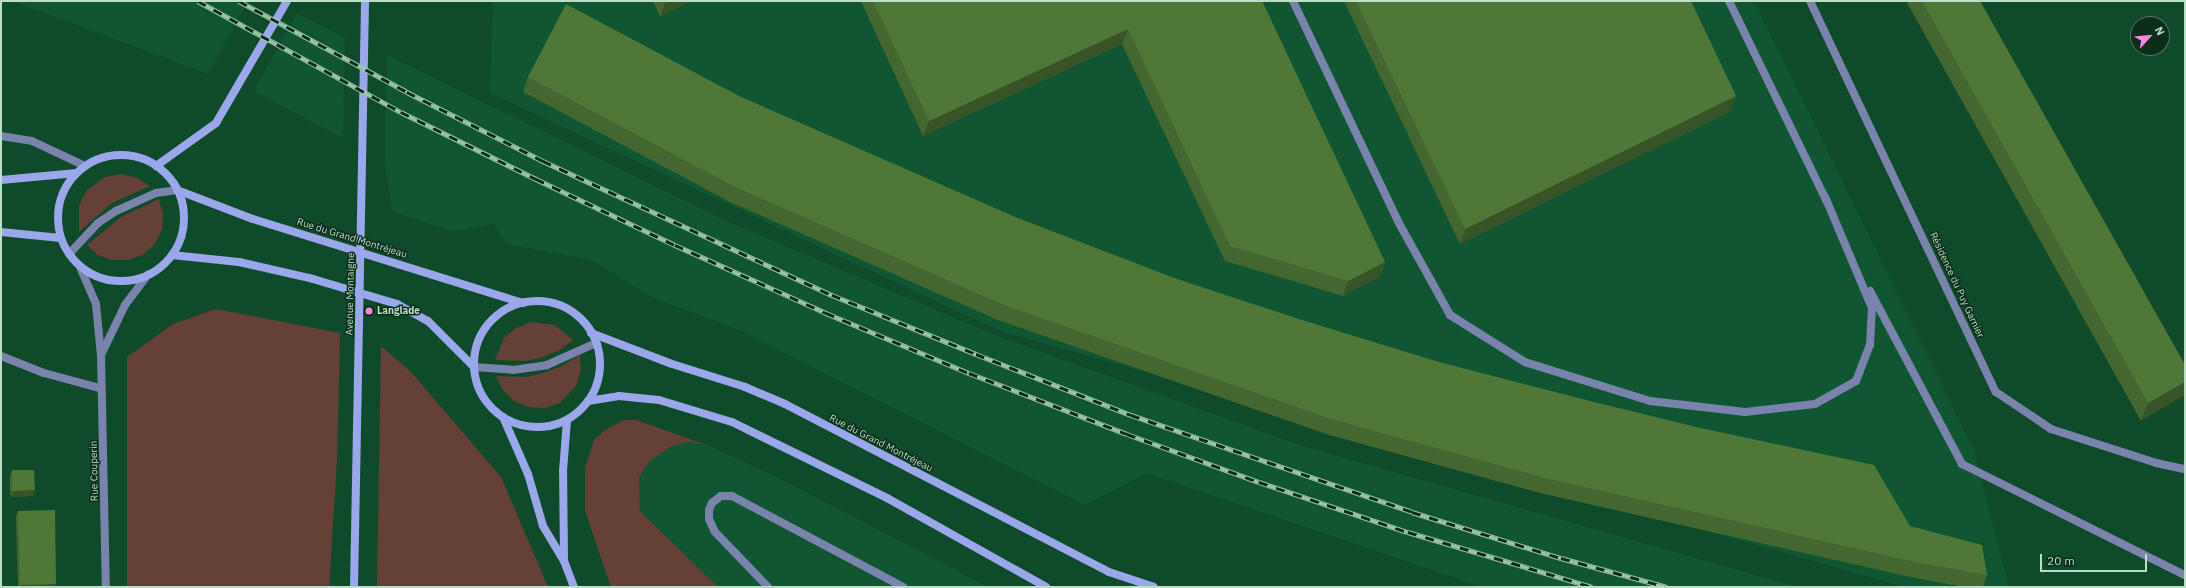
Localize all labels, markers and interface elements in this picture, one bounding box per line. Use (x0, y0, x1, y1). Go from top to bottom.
north arrow (2130, 16, 2170, 56)
text: N (2152, 24, 2168, 38)
street label: Rue du Grand Montréjeau (295, 216, 409, 260)
street label: Résidence du Puy Garnier (1927, 230, 1987, 340)
street label: Avenue Montaigne (343, 252, 357, 336)
place label: Langlade (377, 305, 420, 317)
marker: Langlade (364, 306, 374, 316)
street label: Rue du Grand Montréjeau (827, 412, 935, 474)
street label: Rue Couperin (87, 441, 101, 501)
scale bar (2042, 546, 2149, 572)
text: 20 m (2047, 553, 2075, 568)

